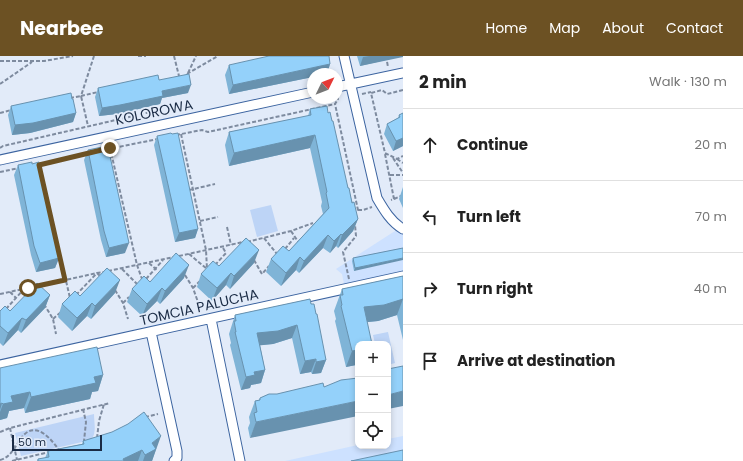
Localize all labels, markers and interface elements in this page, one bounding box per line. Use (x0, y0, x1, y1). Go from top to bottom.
text: Nearbee (20, 15, 103, 42)
text: Home (485, 18, 527, 38)
text: Map (549, 18, 580, 38)
text: About (602, 18, 644, 38)
text: Contact (666, 18, 723, 38)
north arrow (307, 68, 343, 104)
text: 2 min (419, 70, 467, 94)
text: Walk · 130 m (649, 72, 727, 91)
street label: KOLOROWA (113, 94, 195, 130)
icon: ahead (419, 134, 441, 156)
text: Continue (457, 134, 528, 155)
text: 20 m (694, 135, 727, 154)
route end (101, 139, 119, 157)
icon: left (419, 206, 441, 228)
text: Turn left (457, 206, 521, 227)
text: 70 m (695, 207, 727, 226)
icon: right (419, 278, 441, 300)
text: Turn right (457, 278, 533, 299)
route start (19, 279, 37, 297)
text: 40 m (694, 279, 727, 298)
street label: TOMCIA PALUCHA (138, 284, 260, 330)
map controls (355, 341, 391, 449)
button: + (355, 341, 391, 377)
icon: arrive (419, 350, 441, 372)
text: Arrive at destination (457, 350, 615, 371)
button: − (355, 377, 391, 413)
button: locate (355, 413, 391, 449)
scale bar (12, 433, 102, 452)
text: 50 m (18, 434, 46, 450)

